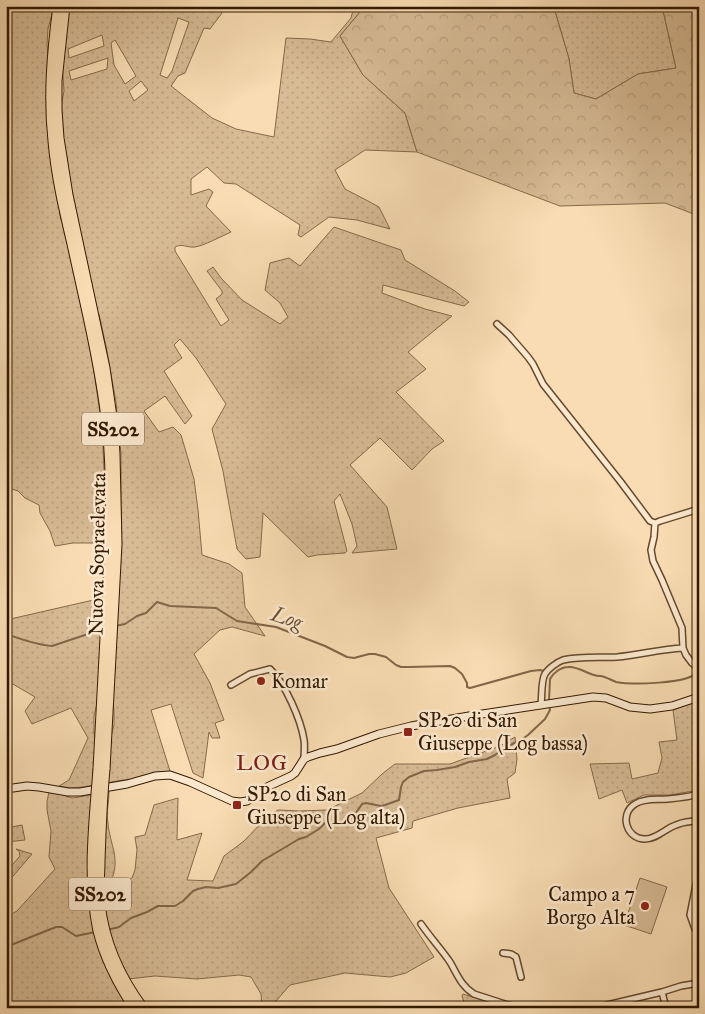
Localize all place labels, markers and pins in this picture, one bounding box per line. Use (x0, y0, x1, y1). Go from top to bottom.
place label: Komar (271, 669, 328, 693)
marker: Komar (255, 675, 267, 687)
place label: SP20 di San Giuseppe (Log bassa) (418, 708, 588, 756)
marker: SP20 di San Giuseppe (Log bassa) (402, 726, 414, 738)
place label: SP20 di San Giuseppe (Log alta) (247, 782, 405, 830)
marker: SP20 di San Giuseppe (Log alta) (231, 799, 243, 811)
place label: Campo a 7 Borgo Alta (546, 882, 636, 930)
marker: Campo a 7 Borgo Alta (639, 900, 651, 912)

